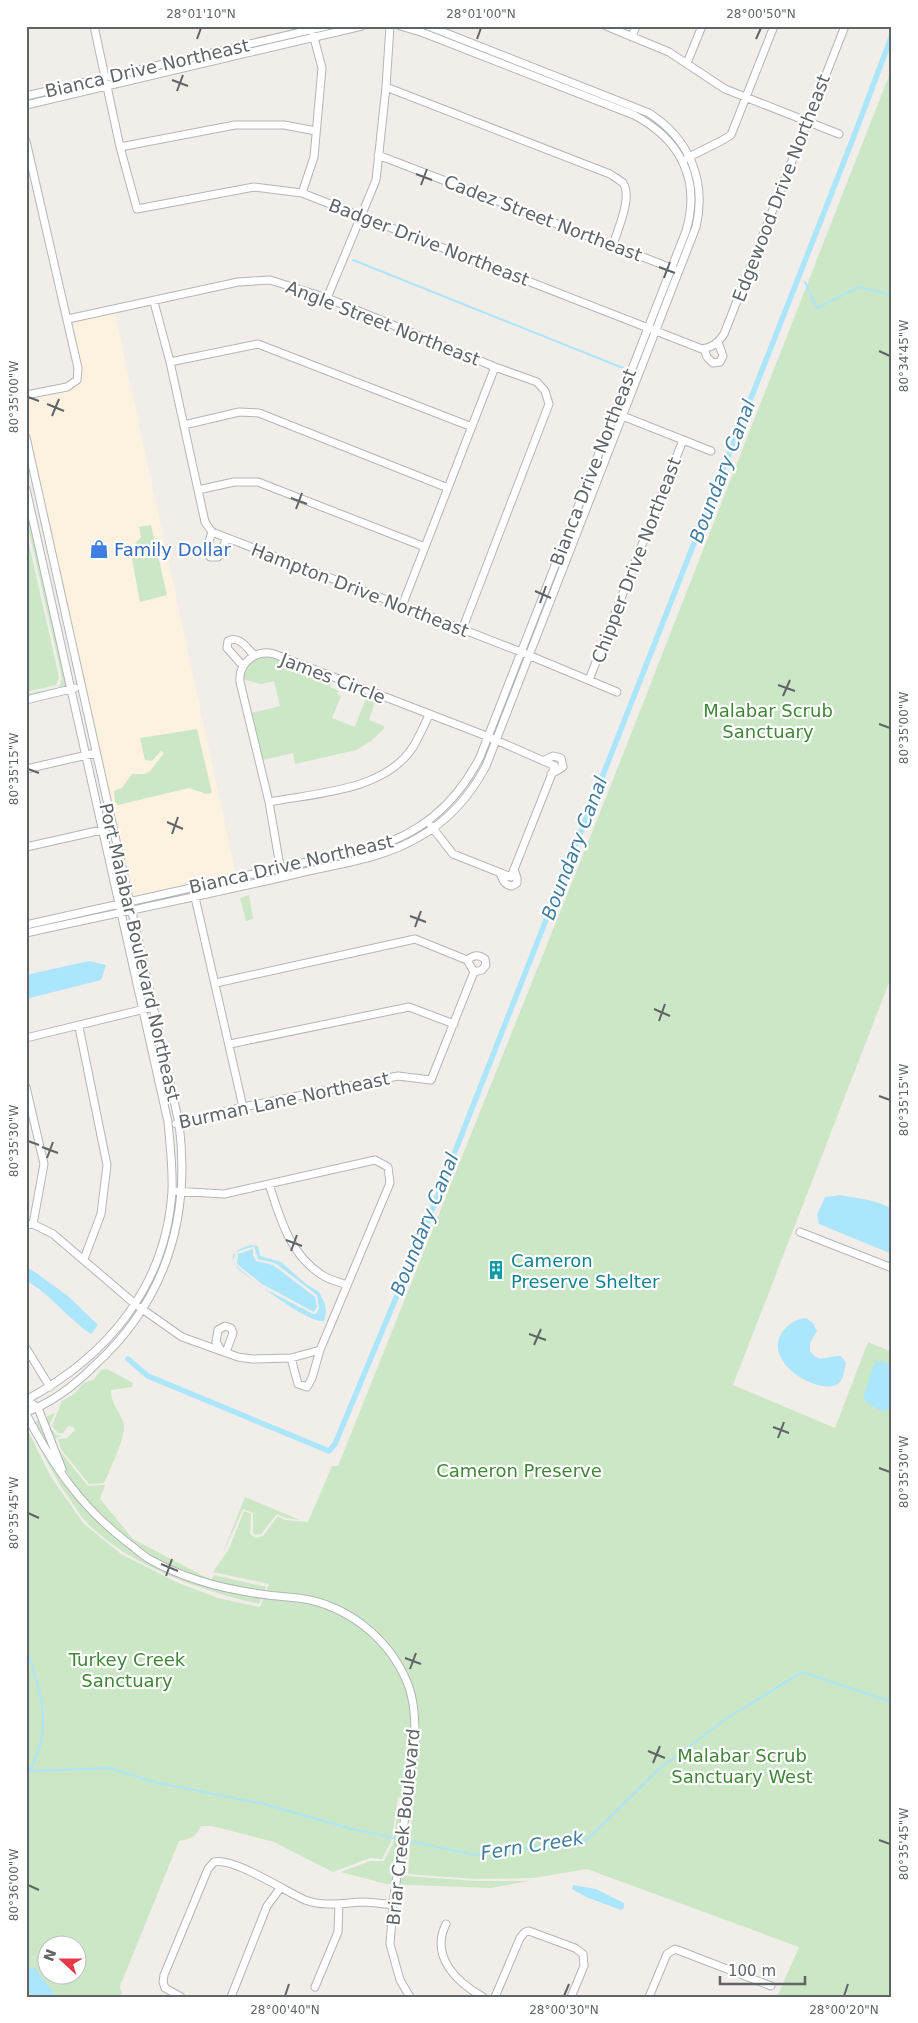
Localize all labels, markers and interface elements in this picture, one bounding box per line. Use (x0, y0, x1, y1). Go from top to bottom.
text: 28°01'10"N (166, 7, 236, 21)
text: 28°01'00"N (446, 7, 516, 21)
text: 28°00'50"N (726, 7, 796, 21)
street label: Bianca Drive Northeast (43, 34, 251, 102)
street label: Edgewood Drive Northeast (728, 71, 834, 305)
street label: Cadez Street Northeast (441, 170, 645, 266)
street label: Badger Drive Northeast (326, 194, 532, 290)
street label: Angle Street Northeast (283, 276, 483, 370)
text: 80°34'45"W (897, 320, 911, 392)
text: 80°35'00"W (7, 361, 21, 433)
street label: Bianca Drive Northeast (546, 366, 640, 568)
water label: Boundary Canal (685, 396, 760, 546)
street label: Chipper Drive Northeast (587, 454, 685, 666)
shop icon: Family Dollar (88, 538, 110, 560)
place label: Family Dollar (114, 539, 232, 560)
street label: Hampton Drive Northeast (248, 539, 472, 641)
street label: James Circle (277, 648, 388, 708)
text: 80°35'00"W (897, 692, 911, 764)
park label: Malabar Scrub Sanctuary (703, 700, 833, 742)
text: 80°35'15"W (7, 733, 21, 805)
water label: Boundary Canal (537, 773, 612, 923)
street label: Port Malabar Boulevard Northeast (95, 801, 185, 1103)
street label: Bianca Drive Northeast (187, 830, 395, 898)
text: 80°35'15"W (897, 1064, 911, 1136)
street label: Burman Lane Northeast (177, 1067, 391, 1133)
text: 80°35'30"W (7, 1105, 21, 1177)
water label: Boundary Canal (385, 1149, 463, 1298)
place label: Cameron Preserve Shelter (511, 1250, 660, 1292)
building icon: Cameron Preserve Shelter (485, 1259, 507, 1281)
text: 80°35'30"W (897, 1436, 911, 1508)
park label: Cameron Preserve (436, 1460, 602, 1481)
text: 80°35'45"W (7, 1477, 21, 1549)
park label: Turkey Creek Sanctuary (68, 1649, 186, 1691)
street label: Briar Creek Boulevard (382, 1728, 424, 1926)
park label: Malabar Scrub Sanctuary West (671, 1745, 813, 1787)
text: 80°35'45"W (897, 1808, 911, 1880)
water label: Fern Creek (479, 1826, 586, 1864)
text: 80°36'00"W (7, 1849, 21, 1921)
north arrow (38, 1936, 88, 1986)
text: N (40, 1947, 59, 1964)
scale bar (720, 1953, 806, 1985)
text: 100 m (728, 1962, 776, 1980)
text: 28°00'40"N (250, 2003, 320, 2017)
text: 28°00'30"N (529, 2003, 599, 2017)
text: 28°00'20"N (809, 2003, 879, 2017)

